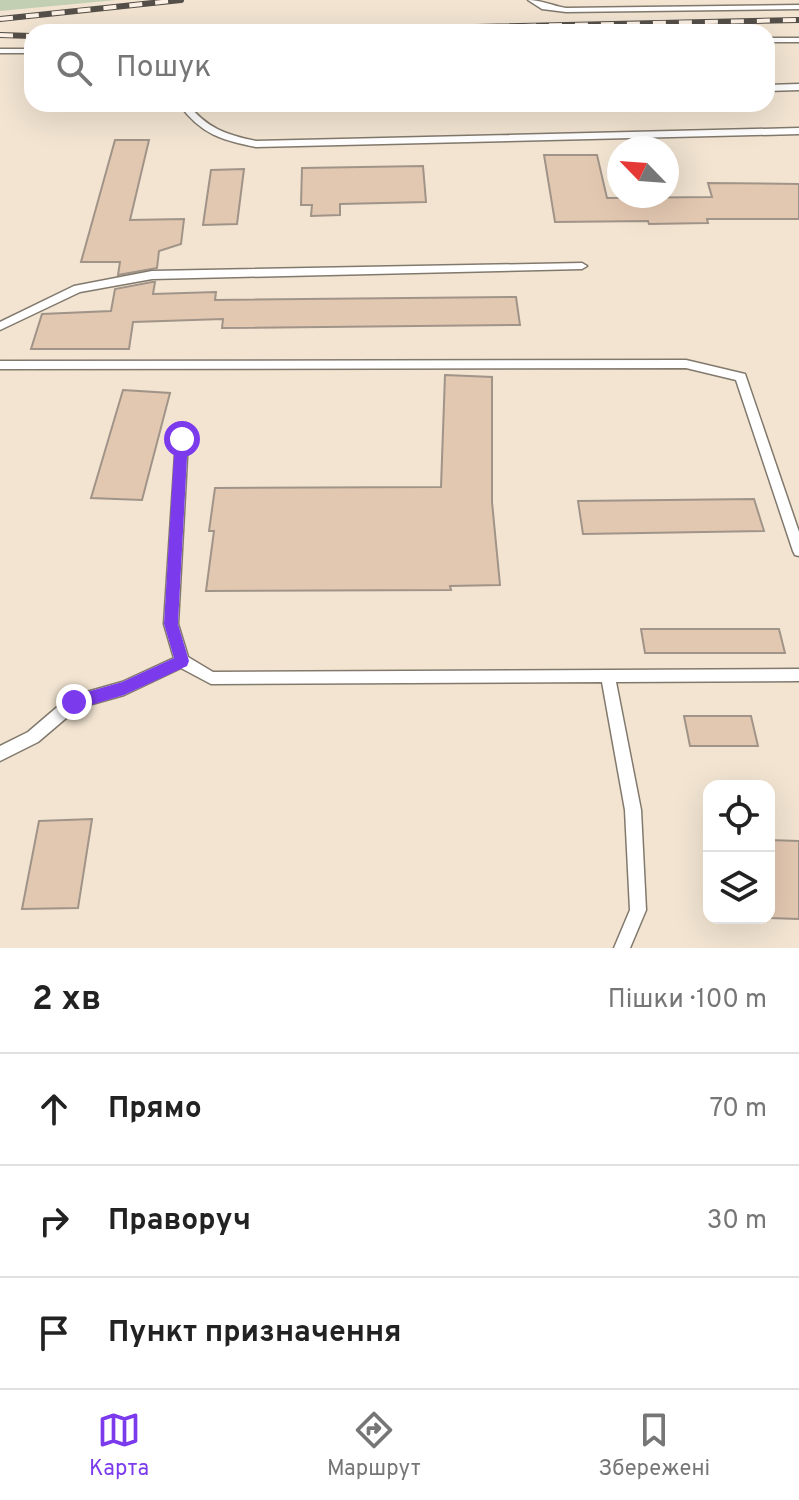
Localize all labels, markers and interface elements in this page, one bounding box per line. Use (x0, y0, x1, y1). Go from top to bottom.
search box (24, 24, 775, 112)
icon: search (52, 46, 96, 90)
text: Пошук (116, 50, 211, 87)
north arrow (607, 136, 679, 208)
route start (164, 421, 200, 457)
route end (56, 684, 92, 720)
map controls (703, 780, 775, 924)
button: locate (703, 780, 775, 852)
button: layers (703, 852, 775, 924)
text: 2 хв (32, 979, 101, 1022)
text: Пішки · 100 m (608, 984, 767, 1017)
icon: ahead (32, 1087, 76, 1131)
text: Прямо (108, 1091, 202, 1128)
text: 70 m (709, 1093, 767, 1126)
icon: right (32, 1199, 76, 1243)
text: Праворуч (108, 1203, 251, 1240)
text: 30 m (707, 1205, 767, 1238)
icon: arrive (32, 1311, 76, 1355)
text: Пункт призначення (108, 1315, 401, 1352)
tab: Карта (89, 1408, 149, 1483)
tab: Маршрут (327, 1408, 421, 1483)
tab: Збережені (598, 1408, 710, 1483)

